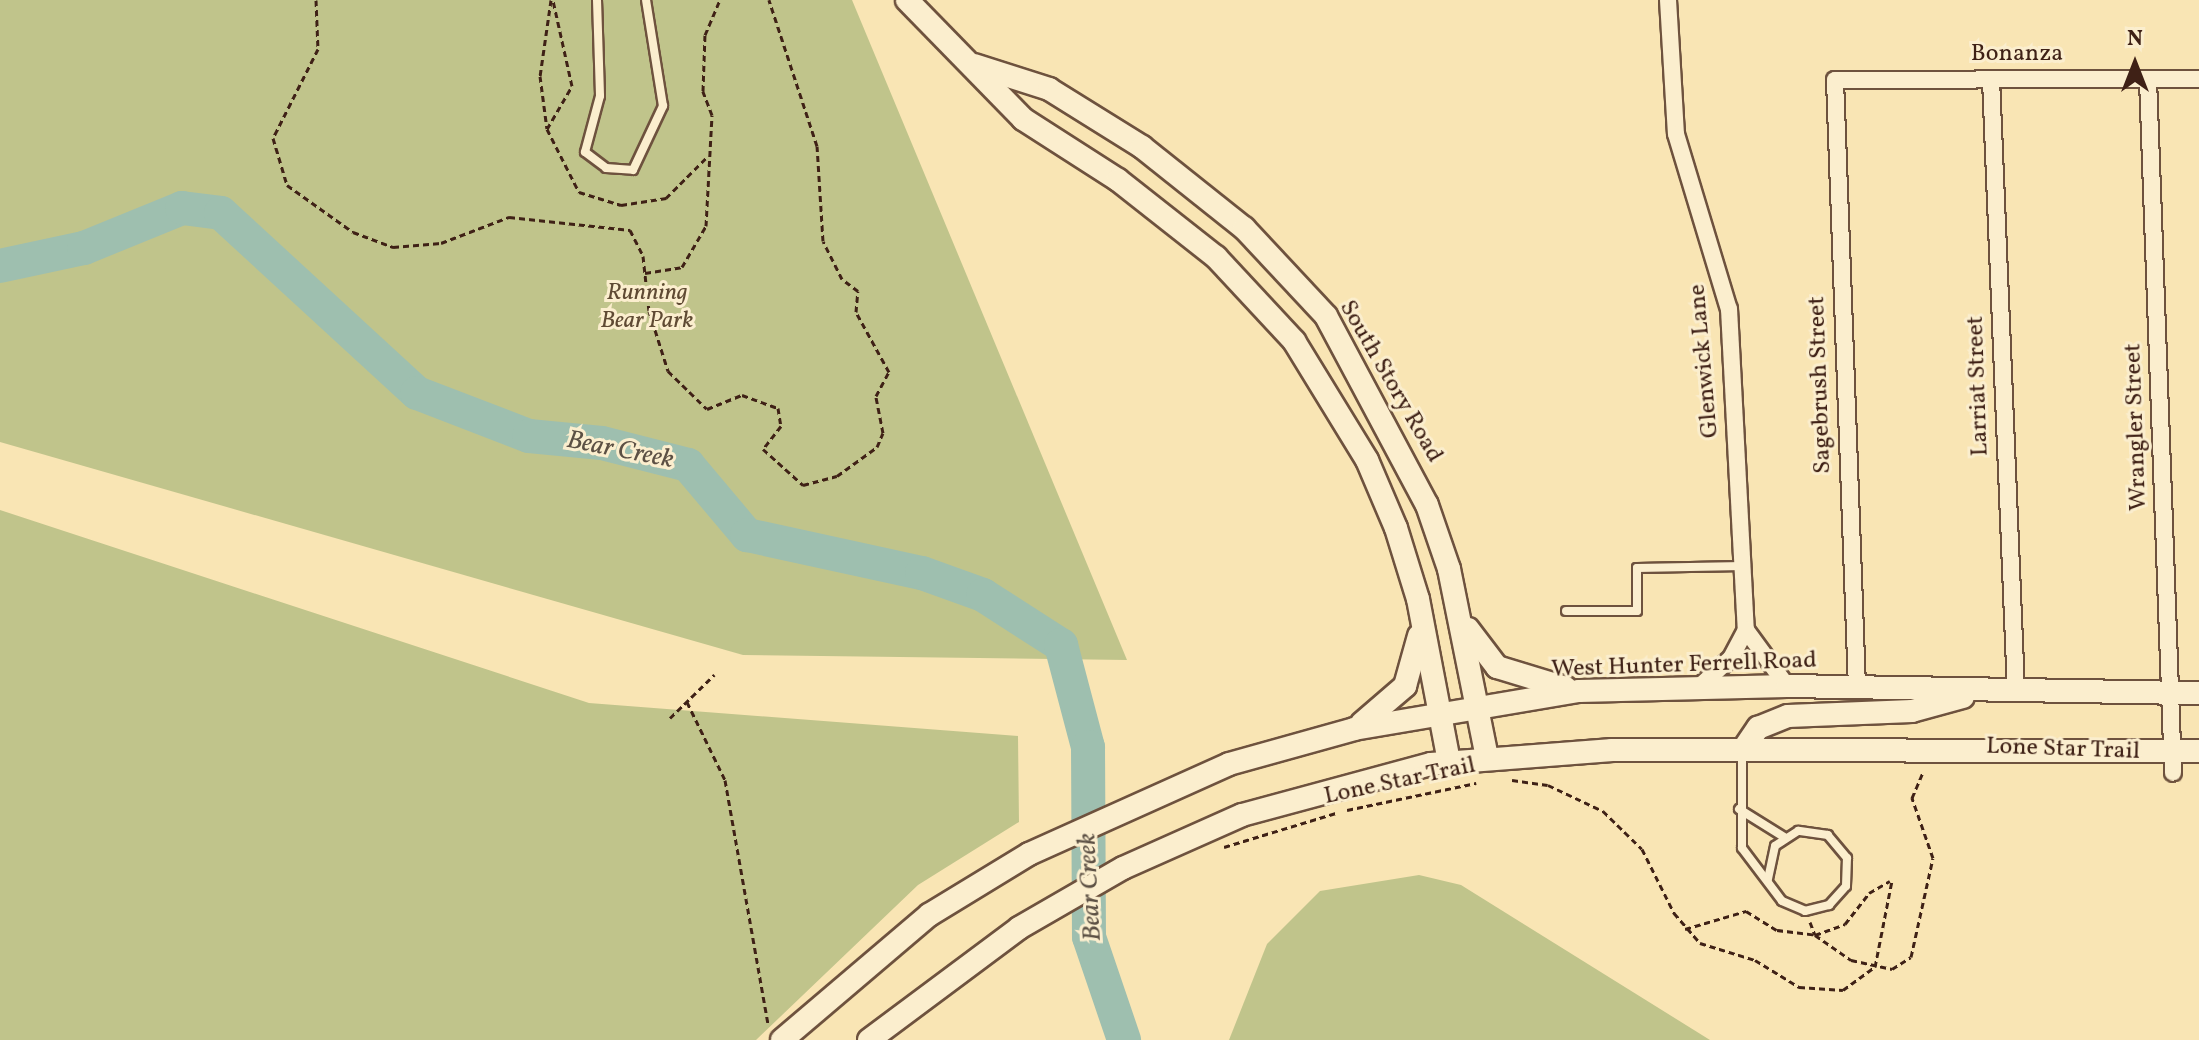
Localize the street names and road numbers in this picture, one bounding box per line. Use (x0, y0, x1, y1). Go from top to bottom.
street label: Bonanza (1971, 41, 2063, 69)
street label: Glenwick Lane (1684, 283, 1726, 439)
street label: South Story Road (1332, 295, 1448, 469)
street label: Sagebrush Street (1804, 296, 1838, 474)
street label: Larriat Street (1962, 315, 1996, 457)
street label: Wrangler Street (2120, 343, 2154, 511)
street label: West Hunter Ferrell Road (1551, 647, 1817, 685)
street label: Lone Star Trail (1985, 733, 2141, 767)
street label: Lone Star Trail (1321, 752, 1479, 812)

